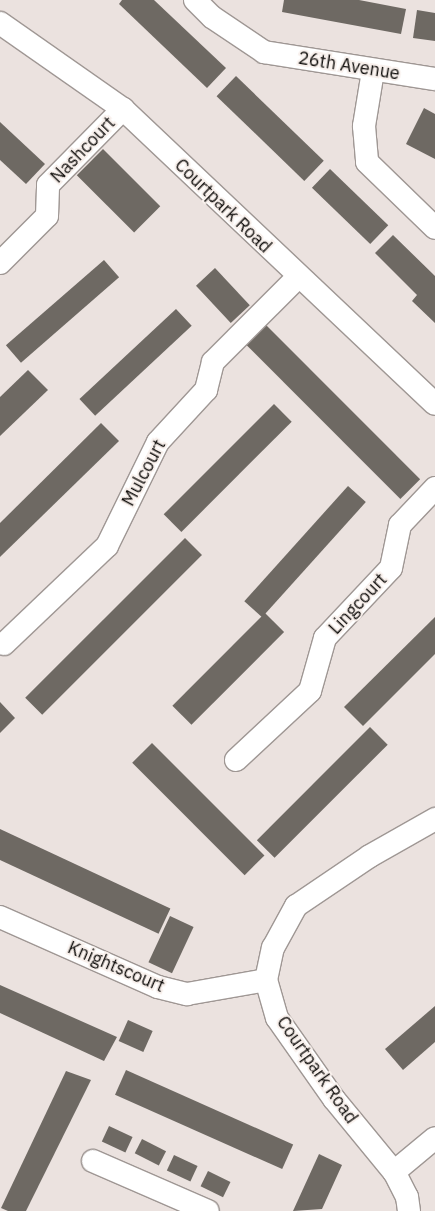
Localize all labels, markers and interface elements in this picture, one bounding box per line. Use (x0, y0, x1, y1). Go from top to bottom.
street label: 26th Avenue (297, 47, 401, 85)
street label: Nashcourt (46, 112, 120, 188)
street label: Courtpark Road (170, 154, 276, 258)
street label: Mulcourt (118, 436, 170, 510)
street label: Lingcourt (324, 569, 392, 639)
street label: Knightscourt (64, 937, 168, 997)
street label: Courtpark Road (272, 1012, 362, 1128)

